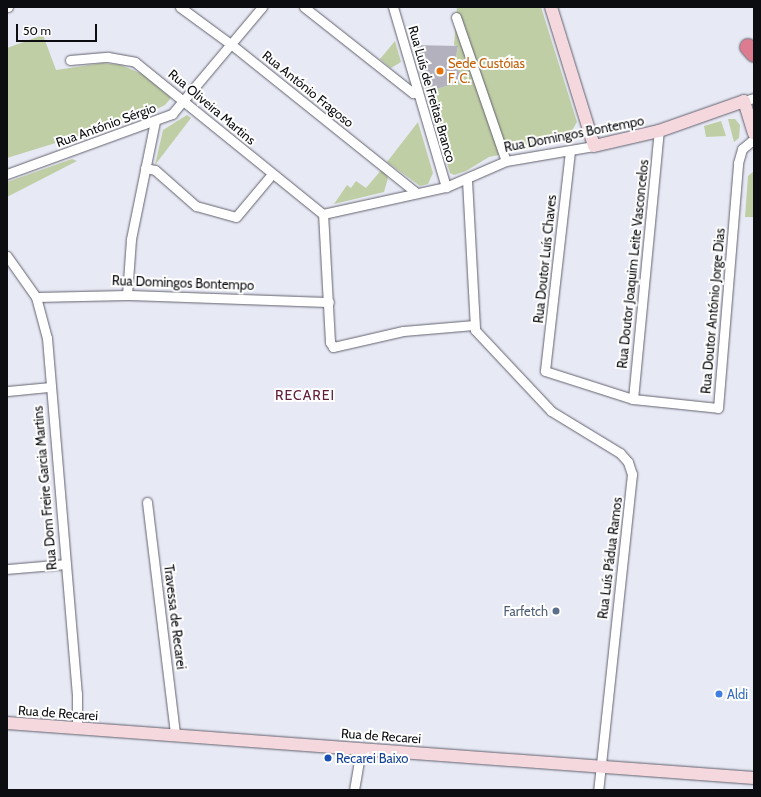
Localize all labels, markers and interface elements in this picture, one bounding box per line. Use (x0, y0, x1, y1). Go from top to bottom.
scale bar (18, 16, 99, 42)
text: 50 m (23, 23, 51, 38)
street label: Rua Luís de Freitas Branco (405, 24, 459, 164)
street label: Rua António Fragoso (259, 47, 357, 131)
place label: Sede Custóias F. C. (448, 56, 525, 87)
street label: Rua Oliveira Martins (165, 66, 259, 148)
marker: Sede Custóias F. C. (435, 66, 445, 76)
street label: Rua António Sérgio (54, 100, 158, 150)
street label: Rua Domingos Bontempo (503, 113, 645, 155)
street label: Rua Doutor Joaquim Leite Vasconcelos (614, 159, 652, 369)
street label: Rua Doutor Luís Chaves (530, 194, 560, 324)
street label: Rua Doutor António Jorge Dias (698, 227, 728, 395)
street label: Rua Domingos Bontempo (112, 273, 254, 293)
district label: RECAREI (275, 387, 335, 403)
street label: Rua Dom Freire Garcia Martins (30, 405, 60, 571)
street label: Rua Luís Pádua Ramos (595, 496, 625, 620)
street label: Travessa de Recarei (161, 564, 189, 670)
place label: Farfetch (503, 603, 548, 619)
marker: Farfetch (551, 606, 561, 616)
place label: Aldi (727, 686, 748, 702)
marker: Aldi (714, 689, 724, 699)
street label: Rua de Recarei (17, 702, 99, 724)
street label: Rua de Recarei (340, 725, 422, 747)
place label: Recarei Baixo (336, 750, 409, 766)
marker: Recarei Baixo (323, 753, 333, 763)

